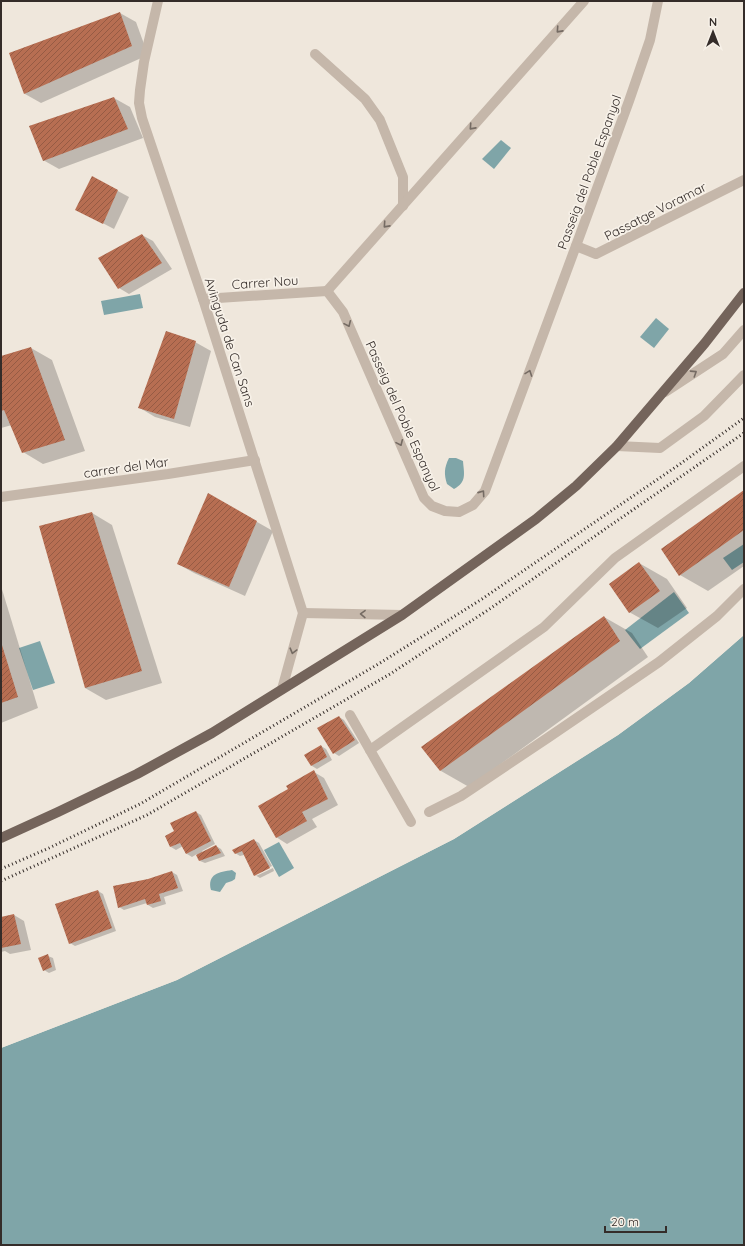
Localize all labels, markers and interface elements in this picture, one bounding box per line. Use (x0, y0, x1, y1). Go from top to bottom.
north arrow (693, 12, 733, 52)
text: N (709, 15, 717, 29)
one-way arrow (556, 25, 563, 33)
street label: Passeig del Poble Espanyol (554, 93, 624, 251)
one-way arrow (470, 123, 477, 130)
street label: Passatge Voramar (601, 178, 709, 244)
one-way arrow (384, 220, 391, 227)
street label: Carrer Nou (231, 272, 299, 292)
street label: Avinguda de Can Sans (202, 275, 258, 409)
one-way arrow (343, 319, 351, 327)
street label: Passeig del Poble Espanyol (362, 338, 444, 494)
one-way arrow (524, 369, 533, 376)
one-way arrow (690, 370, 697, 378)
one-way arrow (395, 439, 403, 446)
street label: carrer del Mar (82, 453, 170, 481)
one-way arrow (477, 491, 484, 498)
one-way arrow (360, 610, 366, 618)
one-way arrow (289, 647, 298, 654)
scale bar (605, 1208, 666, 1234)
text: 20 m (611, 1214, 639, 1229)

